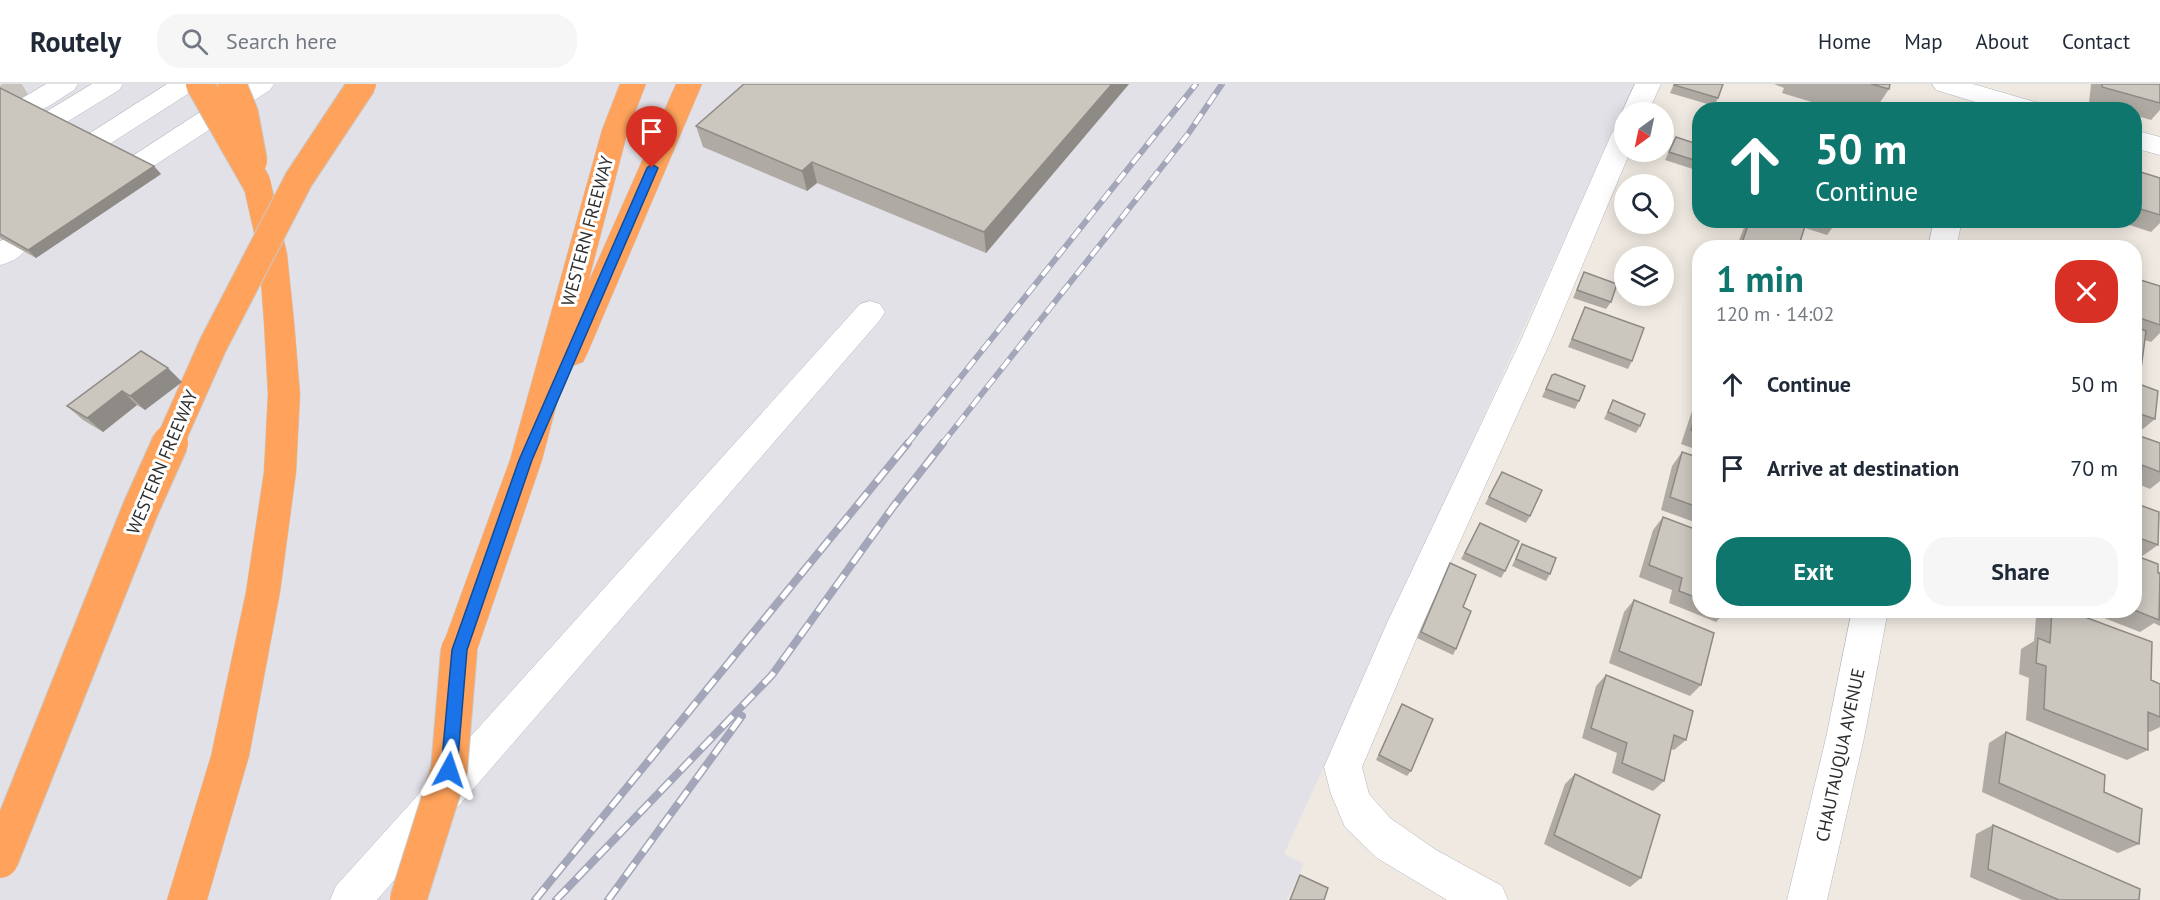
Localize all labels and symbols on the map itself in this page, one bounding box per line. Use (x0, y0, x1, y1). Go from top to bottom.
north arrow (1614, 102, 1674, 162)
pin (626, 106, 677, 168)
street label: WESTERN FREEWAY (556, 153, 618, 309)
street label: WESTERN FREEWAY (121, 386, 203, 538)
street label: CHAUTAUQUA AVENUE (1810, 666, 1870, 844)
position arrow (417, 738, 481, 802)

